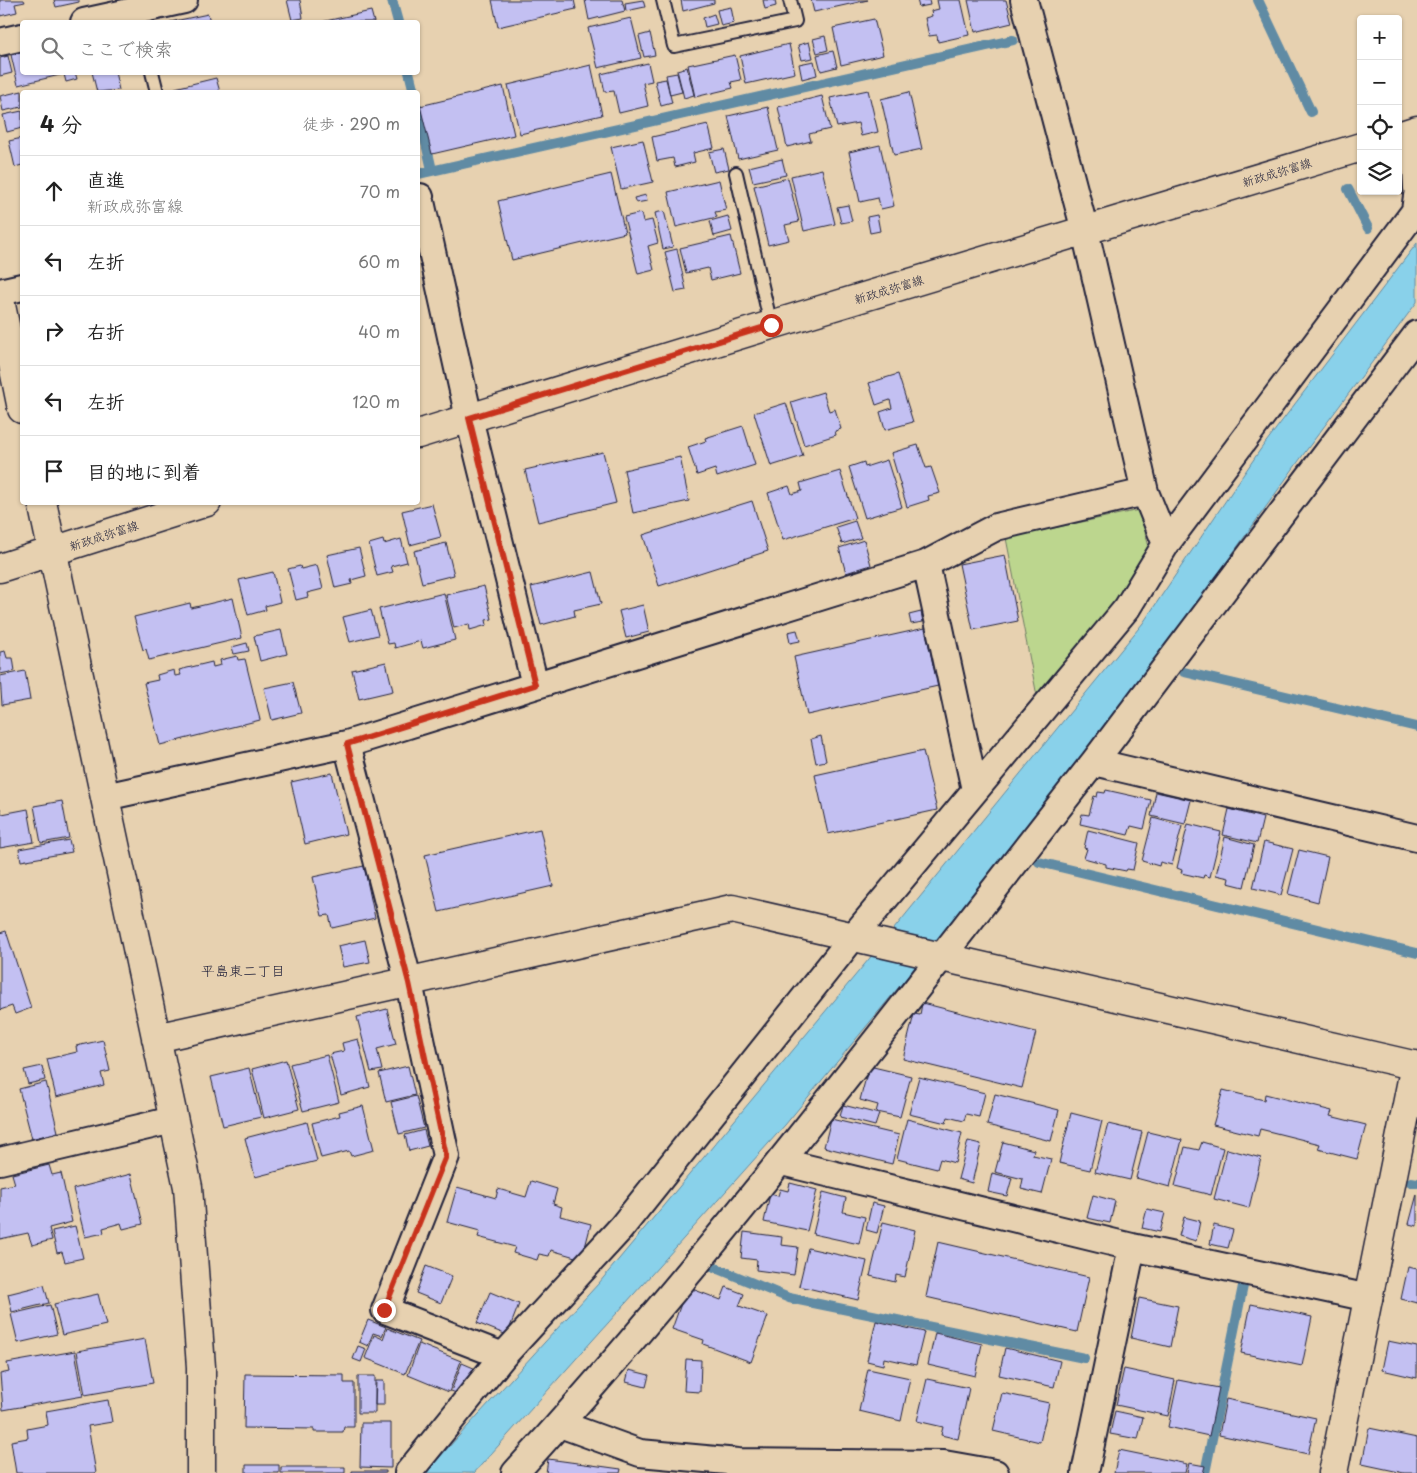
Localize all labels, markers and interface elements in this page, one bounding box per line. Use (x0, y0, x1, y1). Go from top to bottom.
map controls (1357, 15, 1402, 195)
button: + (1357, 15, 1402, 60)
search box (20, 20, 420, 75)
icon: search (38, 34, 66, 62)
text: ここで検索 (78, 34, 173, 62)
button: − (1357, 60, 1402, 105)
button: locate (1357, 105, 1402, 150)
text: 4 分 (40, 107, 82, 139)
text: 徒歩 · 290 m (303, 111, 400, 135)
button: layers (1357, 150, 1402, 195)
street label: 新政成弥富線 (1240, 153, 1314, 191)
text: 直進 (87, 165, 125, 193)
icon: ahead (40, 177, 68, 205)
text: 70 m (360, 179, 400, 203)
text: 新政成弥富線 (87, 193, 183, 217)
icon: left (40, 247, 68, 275)
text: 左折 (87, 247, 125, 275)
text: 60 m (358, 249, 400, 273)
street label: 新政成弥富線 (852, 270, 926, 308)
route start (760, 314, 783, 337)
icon: right (40, 317, 68, 345)
text: 右折 (87, 317, 125, 345)
text: 40 m (358, 319, 400, 343)
icon: left (40, 387, 68, 415)
text: 左折 (87, 387, 125, 415)
text: 120 m (353, 389, 400, 413)
icon: arrive (40, 457, 68, 485)
text: 目的地に到着 (87, 457, 201, 485)
street label: 新政成弥富線 (67, 515, 141, 555)
district label: 平島東二丁目 (201, 960, 285, 981)
route end (373, 1299, 396, 1322)

